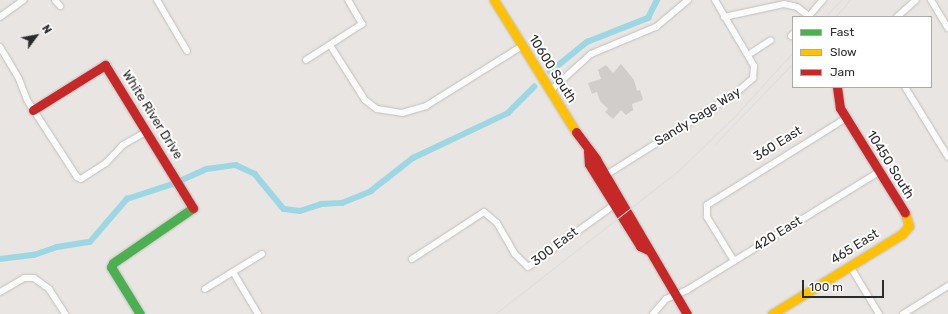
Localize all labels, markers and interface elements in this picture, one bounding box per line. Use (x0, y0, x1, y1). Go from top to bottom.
north arrow (16, 16, 56, 56)
legend (792, 16, 932, 88)
text: N (39, 23, 54, 36)
text: Fast (830, 25, 854, 39)
street label: 10600 South (525, 32, 579, 106)
text: Slow (830, 45, 857, 59)
text: Jam (830, 65, 855, 79)
street label: White River Drive (118, 67, 186, 163)
street label: Sandy Sage Way (652, 84, 744, 150)
street label: 360 East (751, 123, 805, 165)
street label: 10450 South (863, 128, 917, 202)
street label: 420 East (751, 213, 805, 255)
street label: 300 East (529, 224, 581, 270)
street label: 465 East (828, 226, 882, 268)
scale bar (804, 272, 886, 298)
text: 100 m (809, 280, 843, 294)

